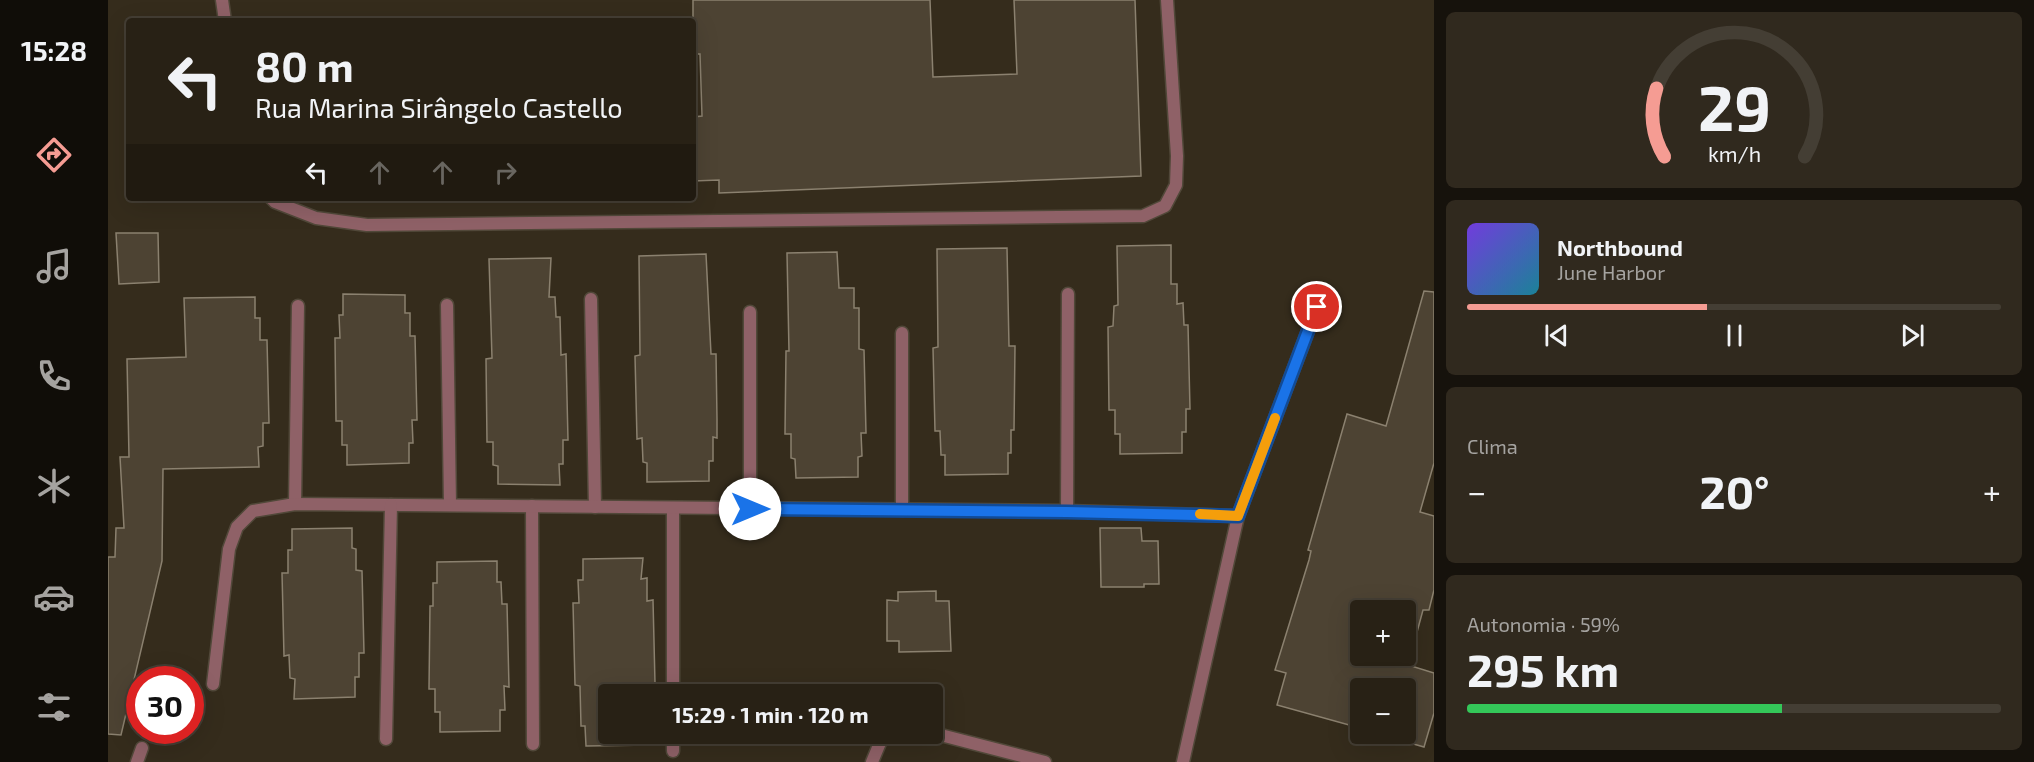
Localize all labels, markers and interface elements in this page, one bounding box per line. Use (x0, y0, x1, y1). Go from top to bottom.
text: 15:28 (21, 34, 87, 66)
text: 80 m (255, 40, 354, 90)
icon: left (156, 42, 234, 120)
text: 29 (1697, 69, 1771, 144)
text: Rua Marina Sirângelo Castello (255, 91, 623, 123)
icon: directions (33, 134, 75, 176)
text: km/h (1707, 141, 1761, 166)
icon: left (300, 156, 333, 189)
icon: ahead (363, 156, 396, 189)
icon: ahead (426, 156, 459, 189)
icon: right (489, 156, 522, 189)
text: Northbound (1557, 234, 1683, 260)
icon: music (33, 245, 75, 287)
text: June Harbor (1557, 260, 1665, 284)
pin (1291, 281, 1342, 332)
icon: arrive (1300, 290, 1333, 323)
icon: previous (1540, 319, 1573, 352)
icon: pause (1718, 319, 1751, 352)
icon: next (1896, 319, 1929, 352)
icon: phone (33, 355, 75, 397)
text: Clima (1467, 434, 1518, 458)
text: 20° (1700, 464, 1770, 518)
icon: climate (33, 465, 75, 507)
text: − (1467, 471, 1486, 511)
text: + (1983, 471, 2001, 511)
position arrow (718, 477, 782, 541)
icon: car (33, 576, 75, 618)
map controls (1350, 600, 1416, 744)
button: + (1350, 600, 1416, 666)
text: Autonomia · 59% (1467, 612, 1620, 636)
text: 295 km (1467, 642, 1619, 696)
speed limit sign: 30 (126, 666, 204, 744)
button: − (1350, 678, 1416, 744)
icon: filters (33, 686, 75, 728)
text: 15:29 · 1 min · 120 m (672, 701, 869, 727)

